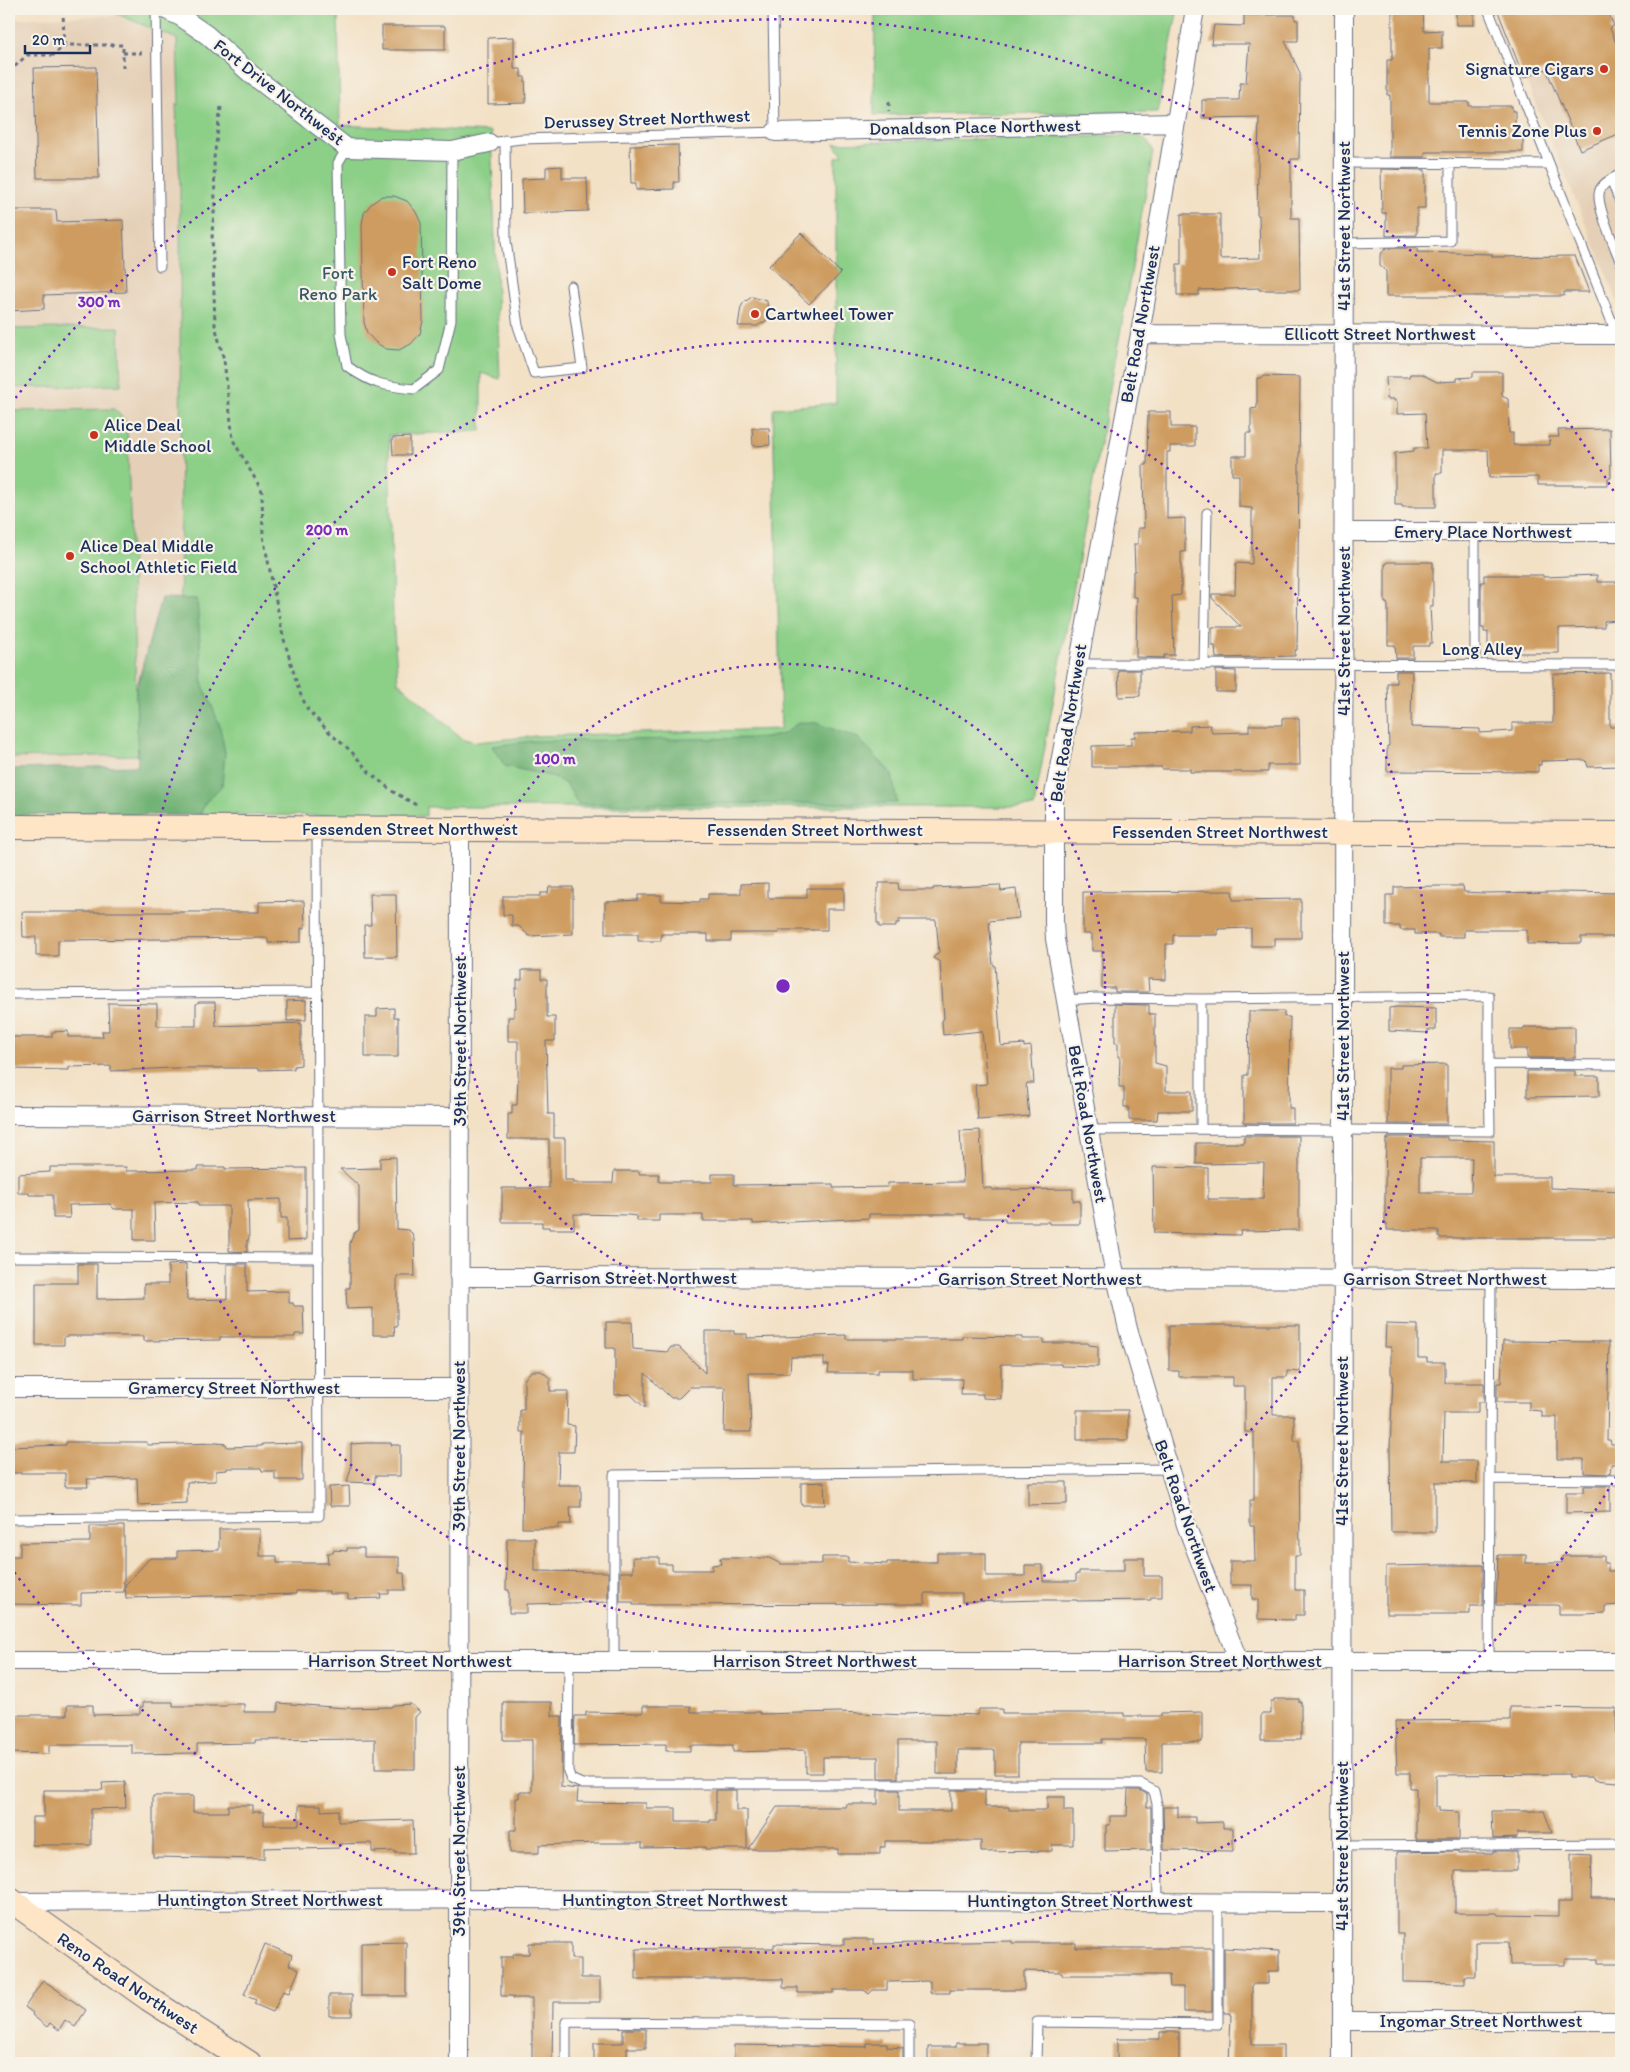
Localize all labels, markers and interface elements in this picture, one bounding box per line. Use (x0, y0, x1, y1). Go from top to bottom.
scale bar (25, 22, 90, 54)
text: 20 m (32, 31, 66, 49)
street label: Fort Drive Northwest (209, 34, 349, 150)
place label: Signature Cigars (1465, 58, 1594, 80)
marker: Signature Cigars (1598, 63, 1610, 75)
street label: Derussey Street Northwest (543, 104, 751, 134)
street label: Donaldson Place Northwest (869, 114, 1081, 140)
place label: Tennis Zone Plus (1458, 120, 1587, 142)
marker: Tennis Zone Plus (1591, 125, 1603, 137)
street label: 41st Street Northwest (1333, 141, 1355, 311)
street label: Belt Road Northwest (1115, 243, 1165, 405)
place label: Fort Reno Salt Dome (402, 251, 482, 294)
park label: Fort Reno Park (299, 262, 378, 305)
marker: Fort Reno Salt Dome (386, 266, 398, 278)
text: 300 m (78, 293, 121, 311)
place label: Cartwheel Tower (765, 303, 894, 325)
marker: Cartwheel Tower (749, 308, 761, 320)
street label: Ellicott Street Northwest (1284, 323, 1476, 345)
place label: Alice Deal Middle School (104, 414, 211, 457)
marker: Alice Deal Middle School (88, 429, 100, 441)
text: 200 m (306, 521, 349, 539)
street label: Emery Place Northwest (1394, 521, 1572, 543)
place label: Alice Deal Middle School Athletic Field (80, 535, 238, 578)
street label: 41st Street Northwest (1333, 546, 1355, 716)
marker: Alice Deal Middle School Athletic Field (64, 550, 76, 562)
street label: Long Alley (1442, 638, 1523, 660)
street label: Belt Road Northwest (1045, 642, 1091, 804)
text: 100 m (534, 750, 576, 768)
street label: Fessenden Street Northwest (302, 818, 518, 840)
street label: Fessenden Street Northwest (707, 819, 923, 841)
street label: Fessenden Street Northwest (1112, 821, 1328, 843)
street label: 41st Street Northwest (1332, 951, 1354, 1121)
street label: 39th Street Northwest (449, 955, 471, 1127)
centre of rings (774, 977, 792, 995)
street label: Belt Road Northwest (1063, 1043, 1113, 1205)
street label: Garrison Street Northwest (132, 1105, 336, 1127)
street label: Garrison Street Northwest (533, 1267, 737, 1289)
street label: Garrison Street Northwest (938, 1268, 1142, 1290)
street label: Garrison Street Northwest (1343, 1268, 1547, 1290)
street label: 41st Street Northwest (1331, 1356, 1353, 1526)
street label: 39th Street Northwest (448, 1360, 470, 1532)
street label: Gramercy Street Northwest (128, 1377, 340, 1399)
street label: Belt Road Northwest (1150, 1437, 1223, 1595)
street label: Harrison Street Northwest (308, 1650, 512, 1672)
street label: Harrison Street Northwest (713, 1650, 917, 1672)
street label: Harrison Street Northwest (1118, 1650, 1322, 1672)
street label: 41st Street Northwest (1331, 1761, 1353, 1931)
street label: 39th Street Northwest (448, 1765, 470, 1937)
street label: Huntington Street Northwest (157, 1889, 383, 1911)
street label: Huntington Street Northwest (562, 1889, 788, 1911)
street label: Huntington Street Northwest (967, 1890, 1193, 1912)
street label: Reno Road Northwest (53, 1927, 203, 2039)
street label: Ingomar Street Northwest (1380, 2010, 1583, 2032)

